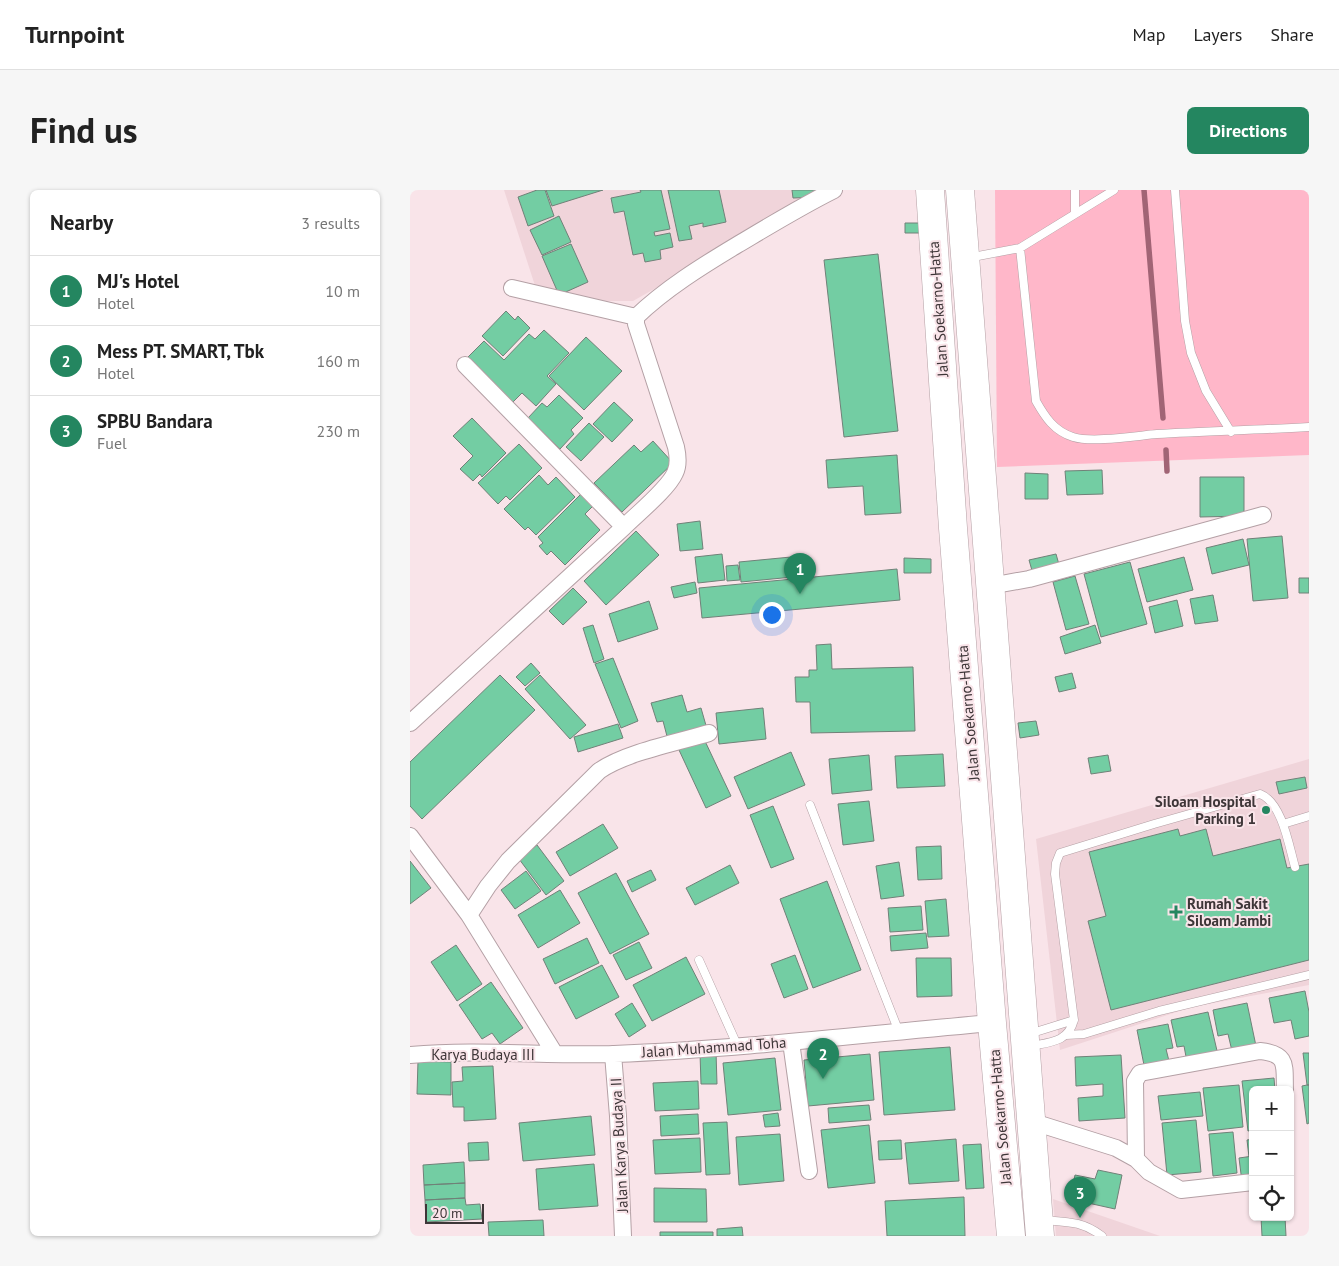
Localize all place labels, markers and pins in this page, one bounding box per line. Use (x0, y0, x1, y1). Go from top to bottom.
pin: 1 (784, 553, 816, 594)
place label: Siloam Hospital Parking 1 (1155, 792, 1257, 828)
marker: Siloam Hospital Parking 1 (1260, 804, 1272, 816)
place label: Rumah Sakit Siloam Jambi (1187, 894, 1271, 930)
marker: Rumah Sakit Siloam Jambi (1169, 905, 1183, 919)
pin: 2 (807, 1038, 839, 1079)
pin: 3 (1064, 1177, 1096, 1218)

